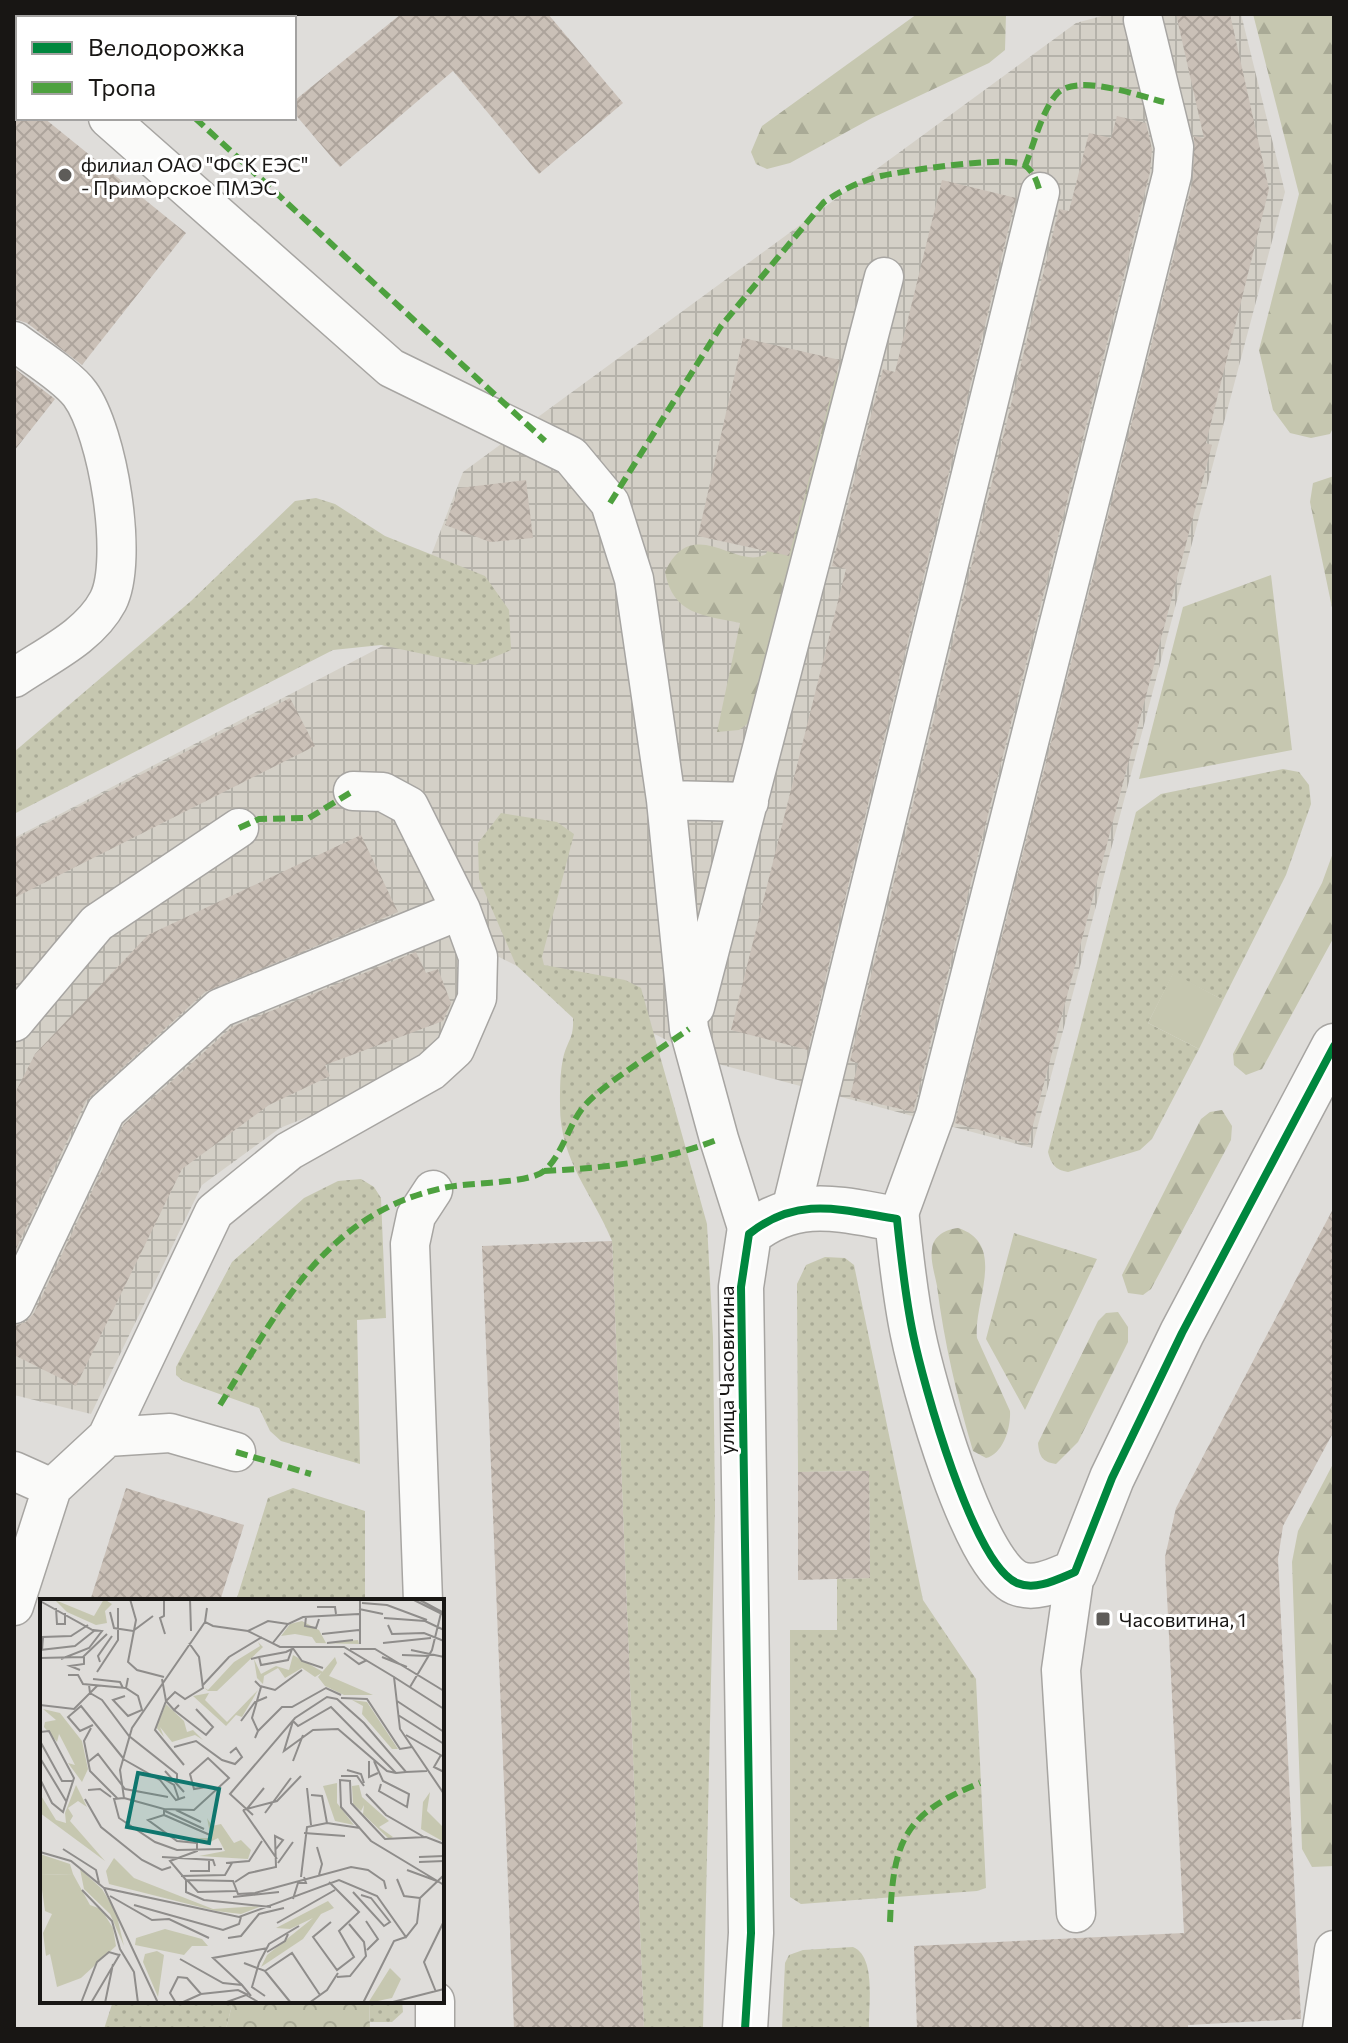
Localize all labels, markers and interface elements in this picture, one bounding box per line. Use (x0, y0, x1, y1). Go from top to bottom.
legend (16, 16, 296, 120)
text: Велодорожка (88, 32, 245, 61)
text: Тропа (88, 72, 156, 101)
place label: филиал ОАО "ФСК ЕЭС" - Приморское ПМЭС (81, 152, 308, 199)
marker: филиал ОАО "ФСК ЕЭС" - Приморское ПМЭС (56, 166, 74, 184)
street label: улица Часовитина (714, 1286, 738, 1454)
inset map (40, 1599, 444, 2003)
place label: Часовитина, 1 (1119, 1607, 1246, 1631)
marker: Часовитина, 1 (1094, 1610, 1112, 1628)

